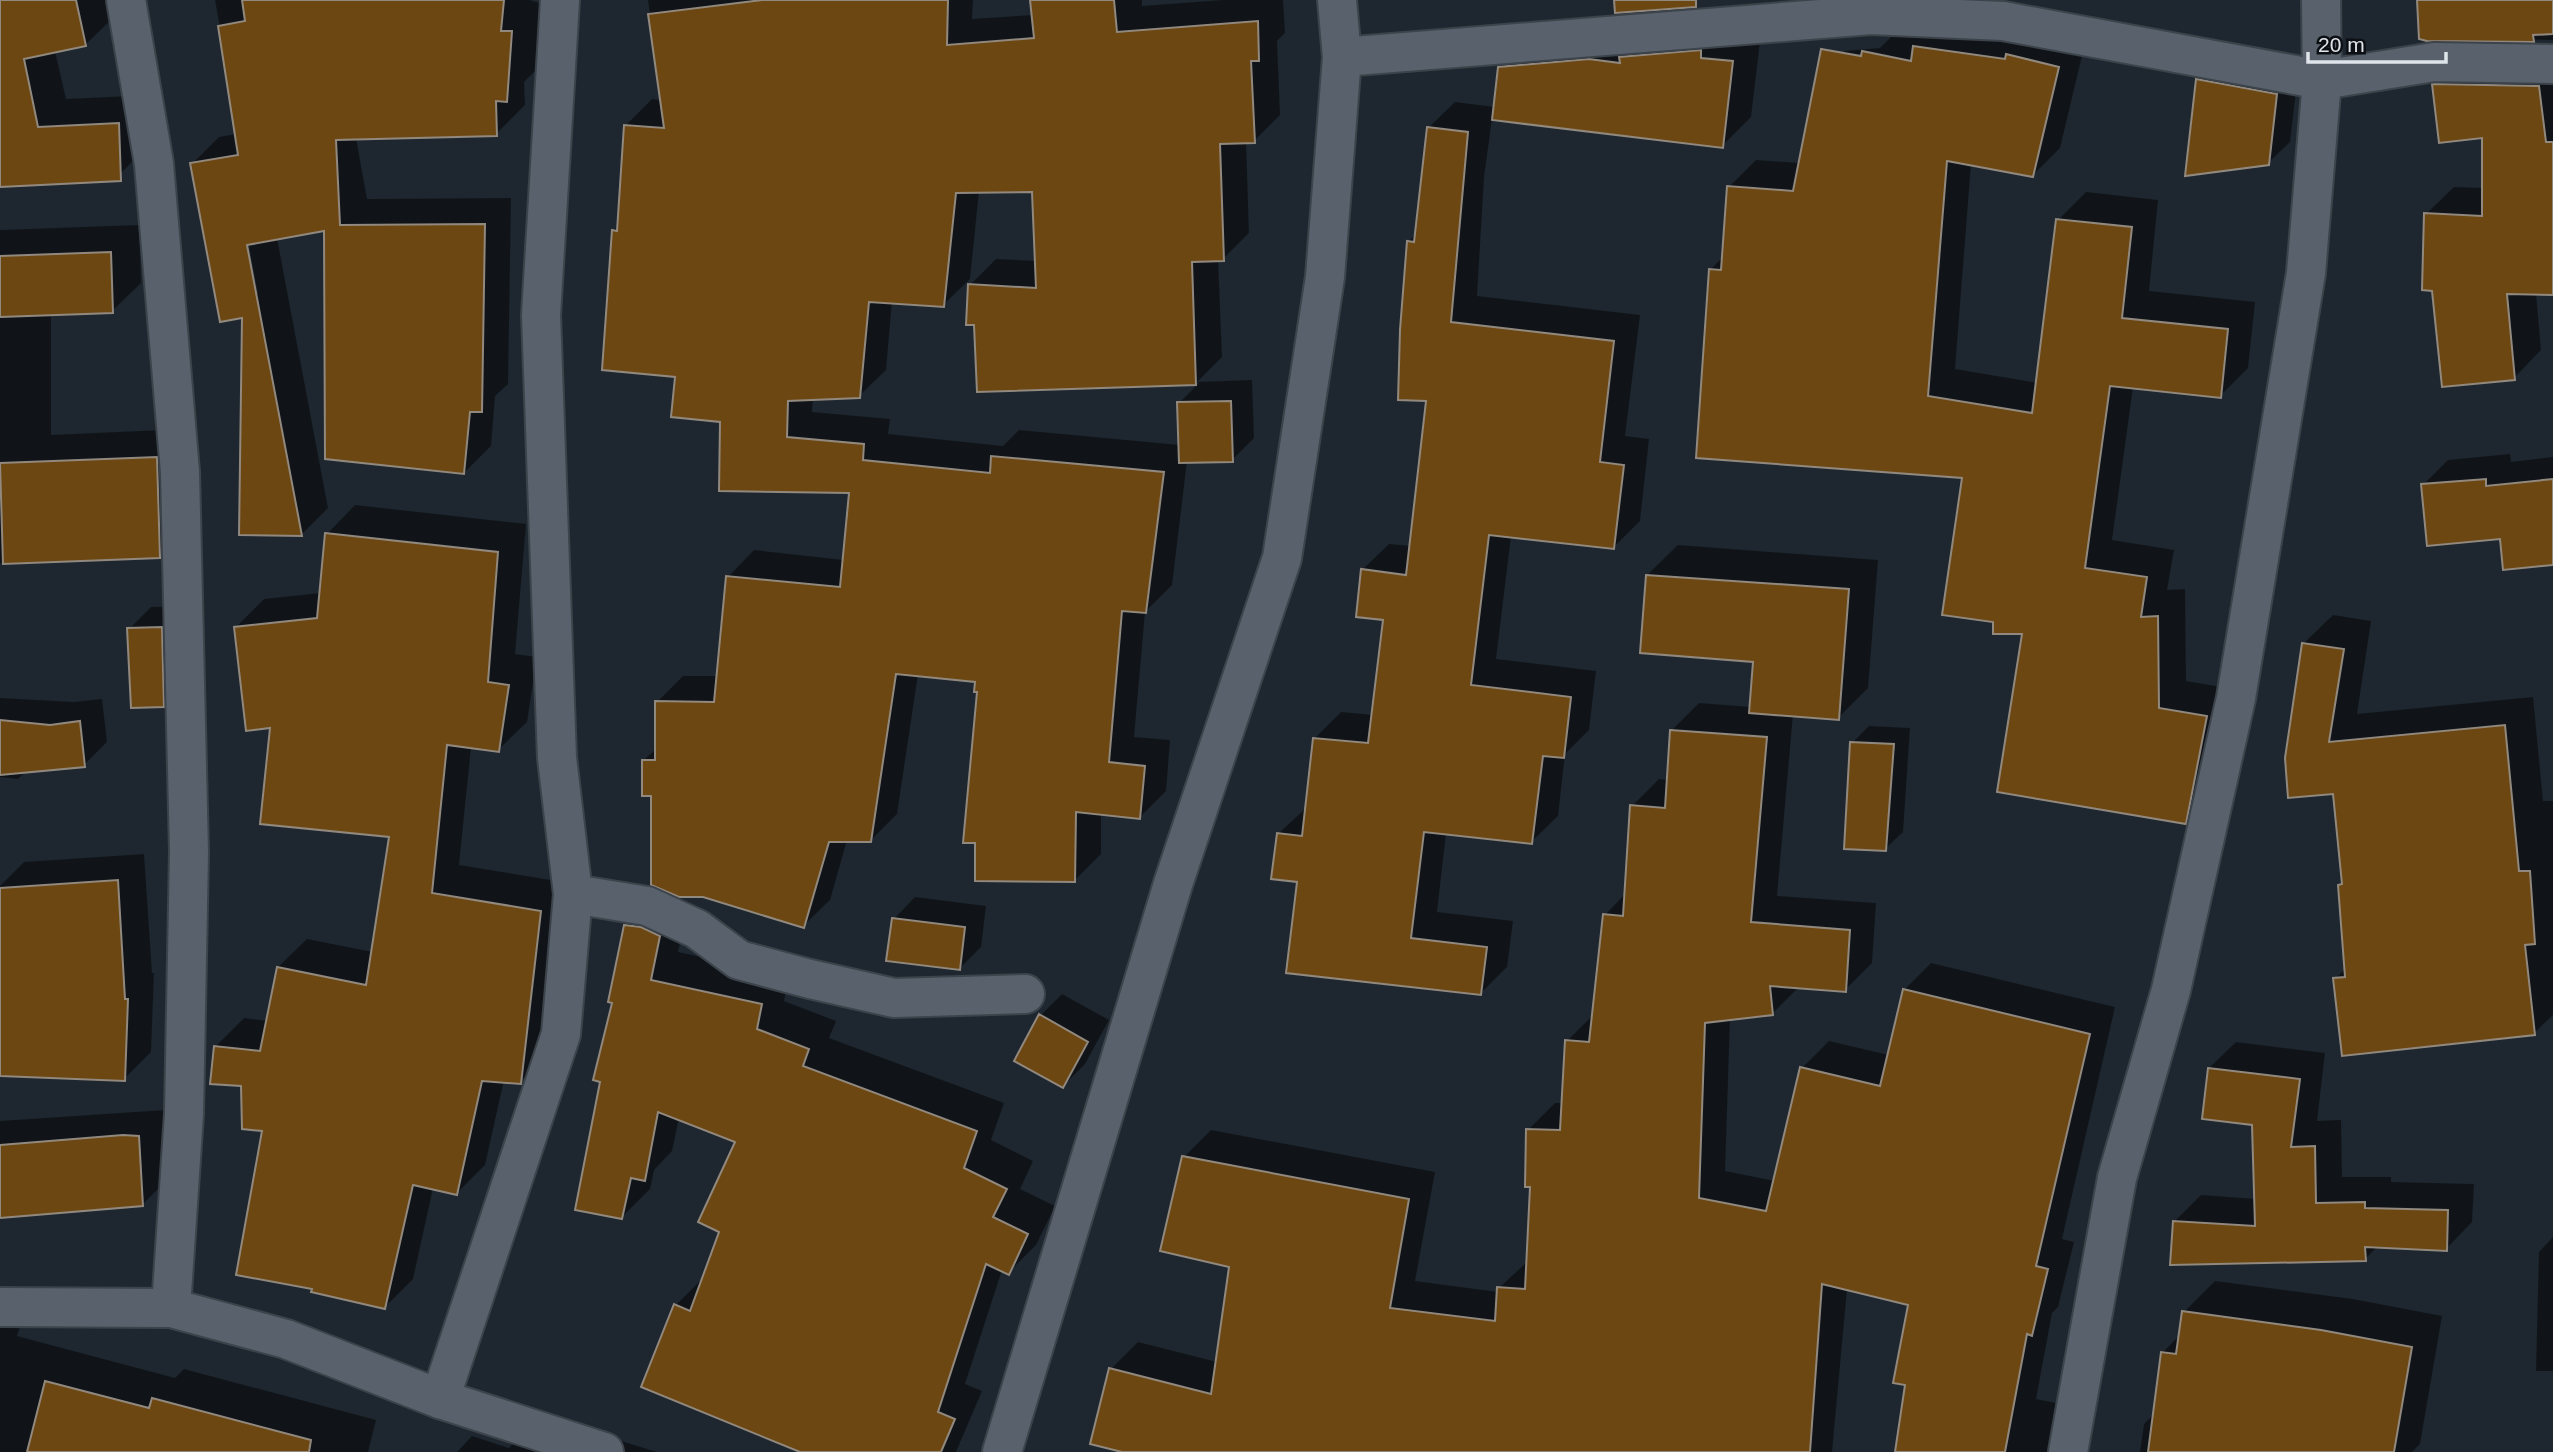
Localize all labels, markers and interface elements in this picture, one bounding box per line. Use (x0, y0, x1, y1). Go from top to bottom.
scale bar (2308, 21, 2446, 65)
text: 20 m (2318, 33, 2365, 56)

